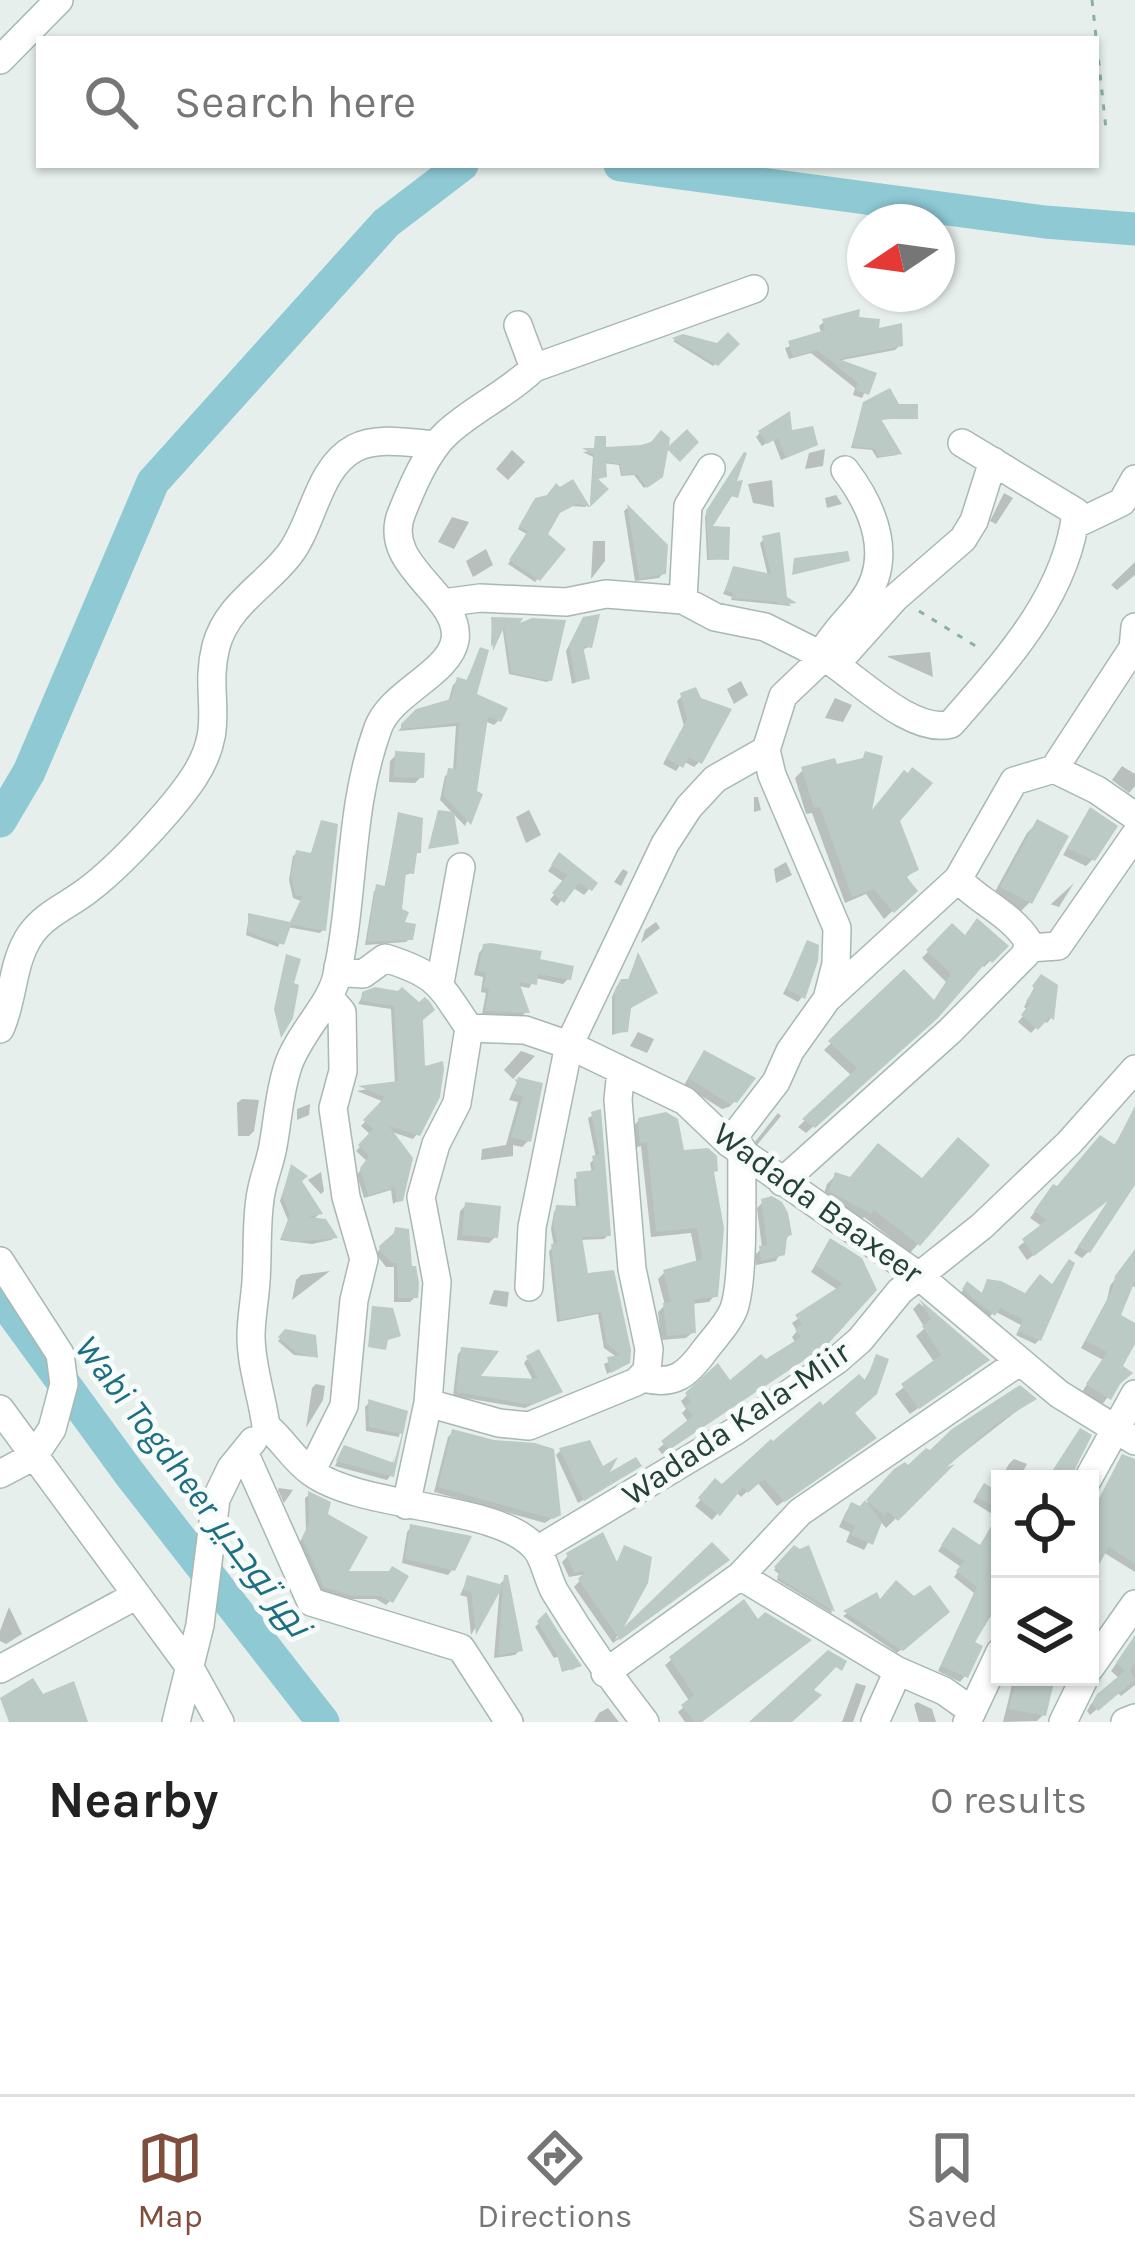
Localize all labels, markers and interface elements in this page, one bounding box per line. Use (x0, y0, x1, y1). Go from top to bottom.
search box (36, 36, 1099, 168)
icon: search (78, 69, 144, 135)
text: Search here (174, 76, 416, 128)
north arrow (847, 204, 955, 312)
street label: Wadada Baaxeer (706, 1114, 930, 1292)
water label: Wabi Togdheer نهر توجدير (66, 1327, 322, 1648)
street label: Wadada Kala-Miir (615, 1333, 857, 1513)
map controls (991, 1470, 1099, 1686)
button: locate (991, 1470, 1099, 1578)
button: layers (991, 1578, 1099, 1686)
text: Nearby (48, 1770, 218, 1830)
text: 0 results (930, 1777, 1087, 1823)
tab: Map (137, 2125, 203, 2235)
tab: Directions (477, 2125, 632, 2235)
tab: Saved (907, 2125, 998, 2235)

